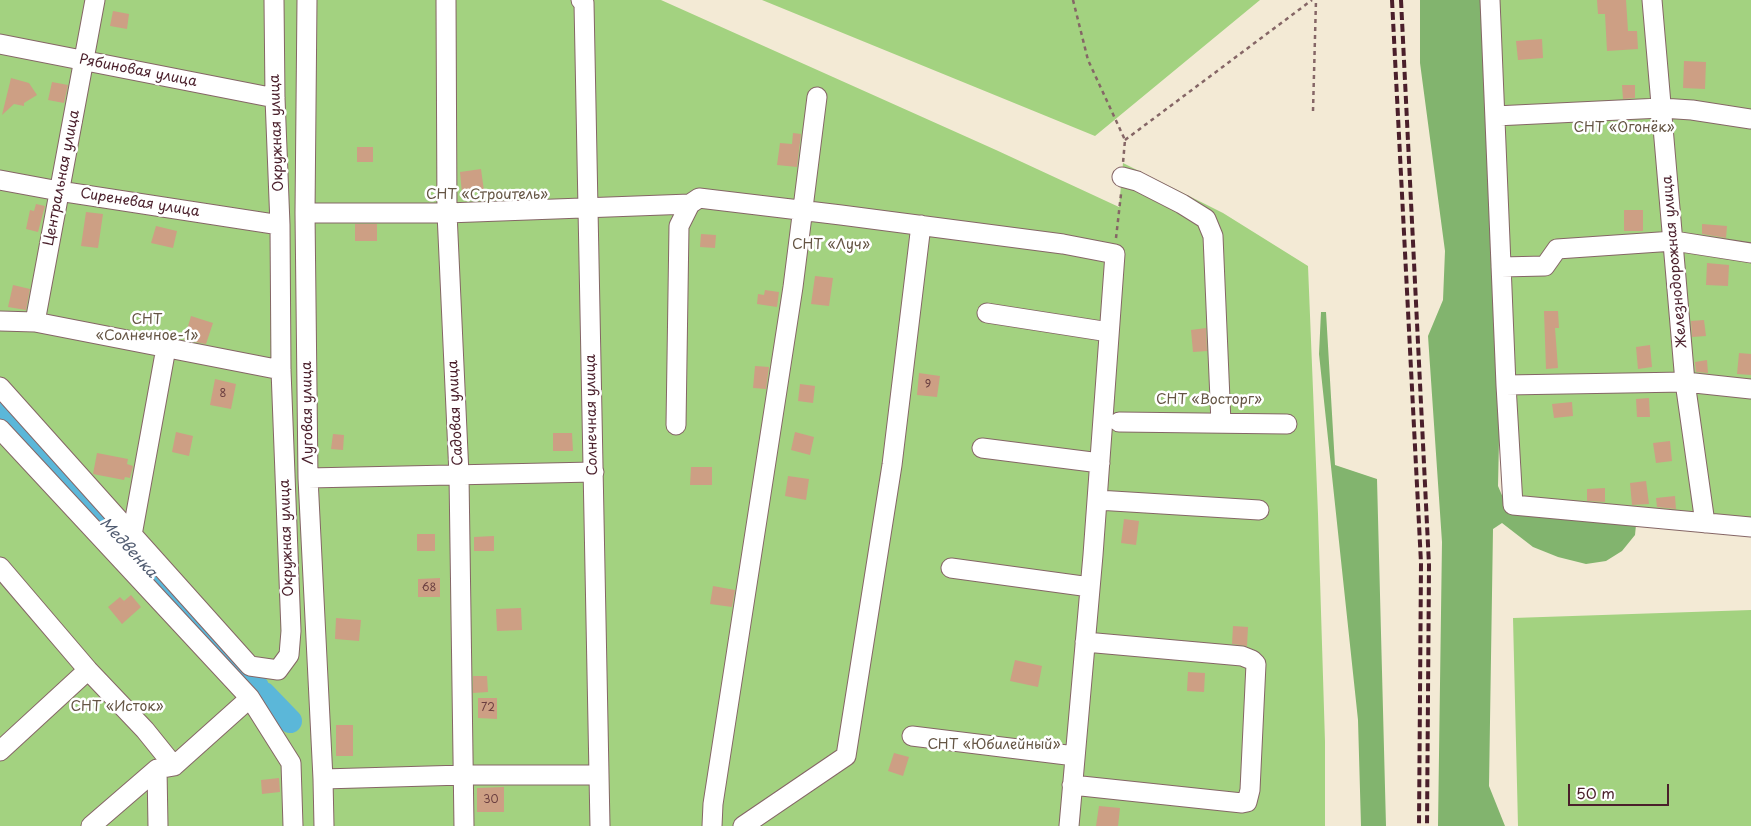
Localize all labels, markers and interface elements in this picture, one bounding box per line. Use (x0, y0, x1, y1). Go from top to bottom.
street label: Рябиновая улица (78, 51, 198, 91)
street label: Окружная улица (267, 74, 287, 192)
street label: Центральная улица (41, 109, 83, 247)
park label: СНТ «Огонёк» (1573, 120, 1675, 136)
street label: Железнодорожная улица (1659, 175, 1691, 349)
street label: Сиреневая улица (79, 185, 201, 221)
park label: СНТ «Строитель» (426, 187, 548, 203)
park label: СНТ «Луч» (792, 237, 870, 253)
park label: СНТ «Солнечное-1» (96, 312, 198, 344)
street label: Солнечная улица (583, 354, 601, 476)
street label: Садовая улица (445, 360, 467, 466)
street label: Луговая улица (299, 361, 317, 465)
house number: 9 (925, 378, 931, 392)
house number: 8 (220, 387, 226, 401)
park label: СНТ «Восторг» (1156, 392, 1262, 408)
street label: Окружная улица (277, 479, 297, 597)
water label: Медвенка (96, 514, 160, 582)
house number: 68 (422, 581, 436, 595)
park label: СНТ «Исток» (70, 699, 164, 715)
house number: 72 (481, 701, 495, 715)
park label: СНТ «Юбилейный» (927, 737, 1061, 753)
scale bar (1571, 774, 1672, 806)
text: 50 m (1576, 781, 1615, 804)
house number: 30 (483, 793, 499, 807)

